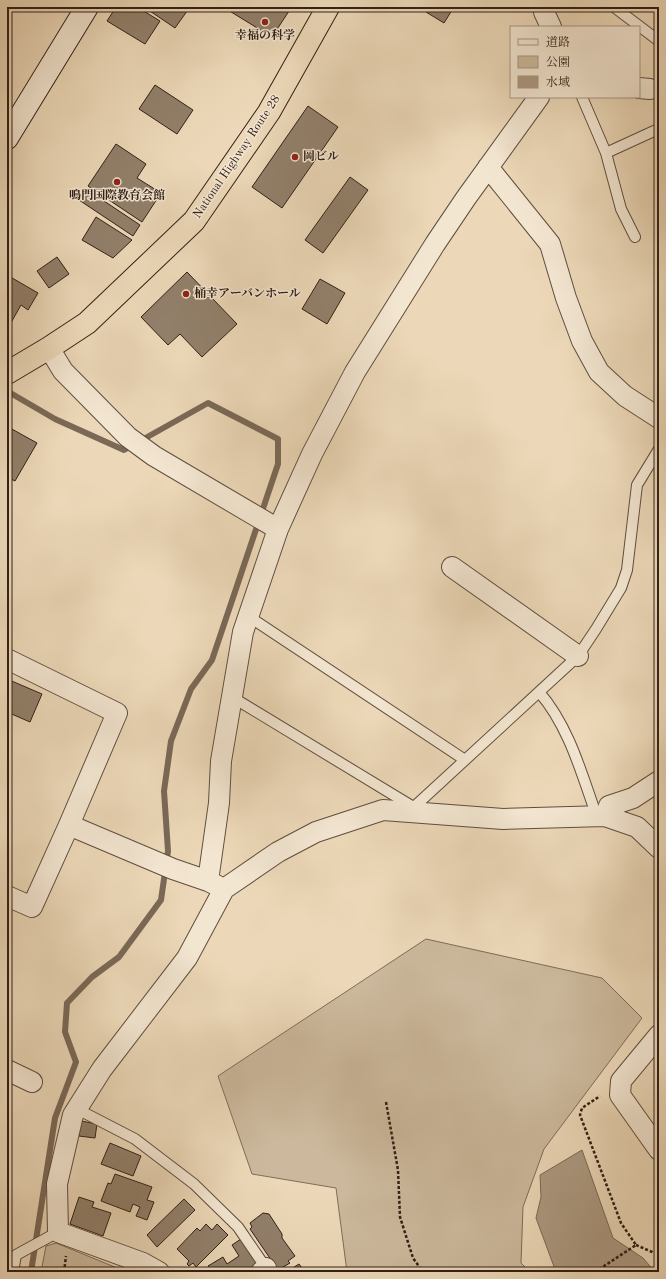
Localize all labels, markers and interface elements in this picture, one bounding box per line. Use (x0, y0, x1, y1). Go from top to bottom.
marker: 幸福の科学 (260, 17, 270, 27)
legend (510, 26, 640, 98)
place label: 幸福の科学 (235, 28, 295, 42)
text: 道路 (546, 35, 570, 49)
text: 公園 (546, 56, 570, 69)
text: 水域 (546, 75, 570, 89)
street label: National Highway Route 28 (191, 93, 283, 221)
place label: 岡ビル (303, 150, 339, 163)
marker: 岡ビル (290, 152, 300, 162)
marker: 鳴門国際教育会館 (112, 177, 122, 187)
place label: 鳴門国際教育会館 (69, 188, 165, 202)
place label: 桶幸アーバンホール (194, 286, 301, 300)
marker: 桶幸アーバンホール (181, 289, 191, 299)

